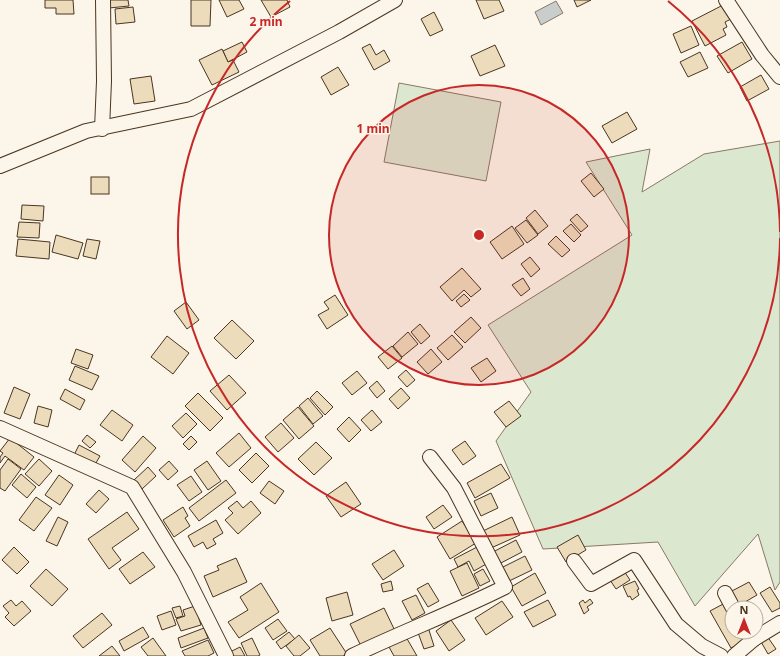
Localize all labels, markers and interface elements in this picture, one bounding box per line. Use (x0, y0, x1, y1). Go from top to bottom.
text: 2 min (249, 13, 283, 30)
text: 1 min (356, 120, 390, 137)
centre of rings (472, 228, 486, 242)
north arrow (724, 600, 764, 640)
text: N (740, 602, 748, 617)

